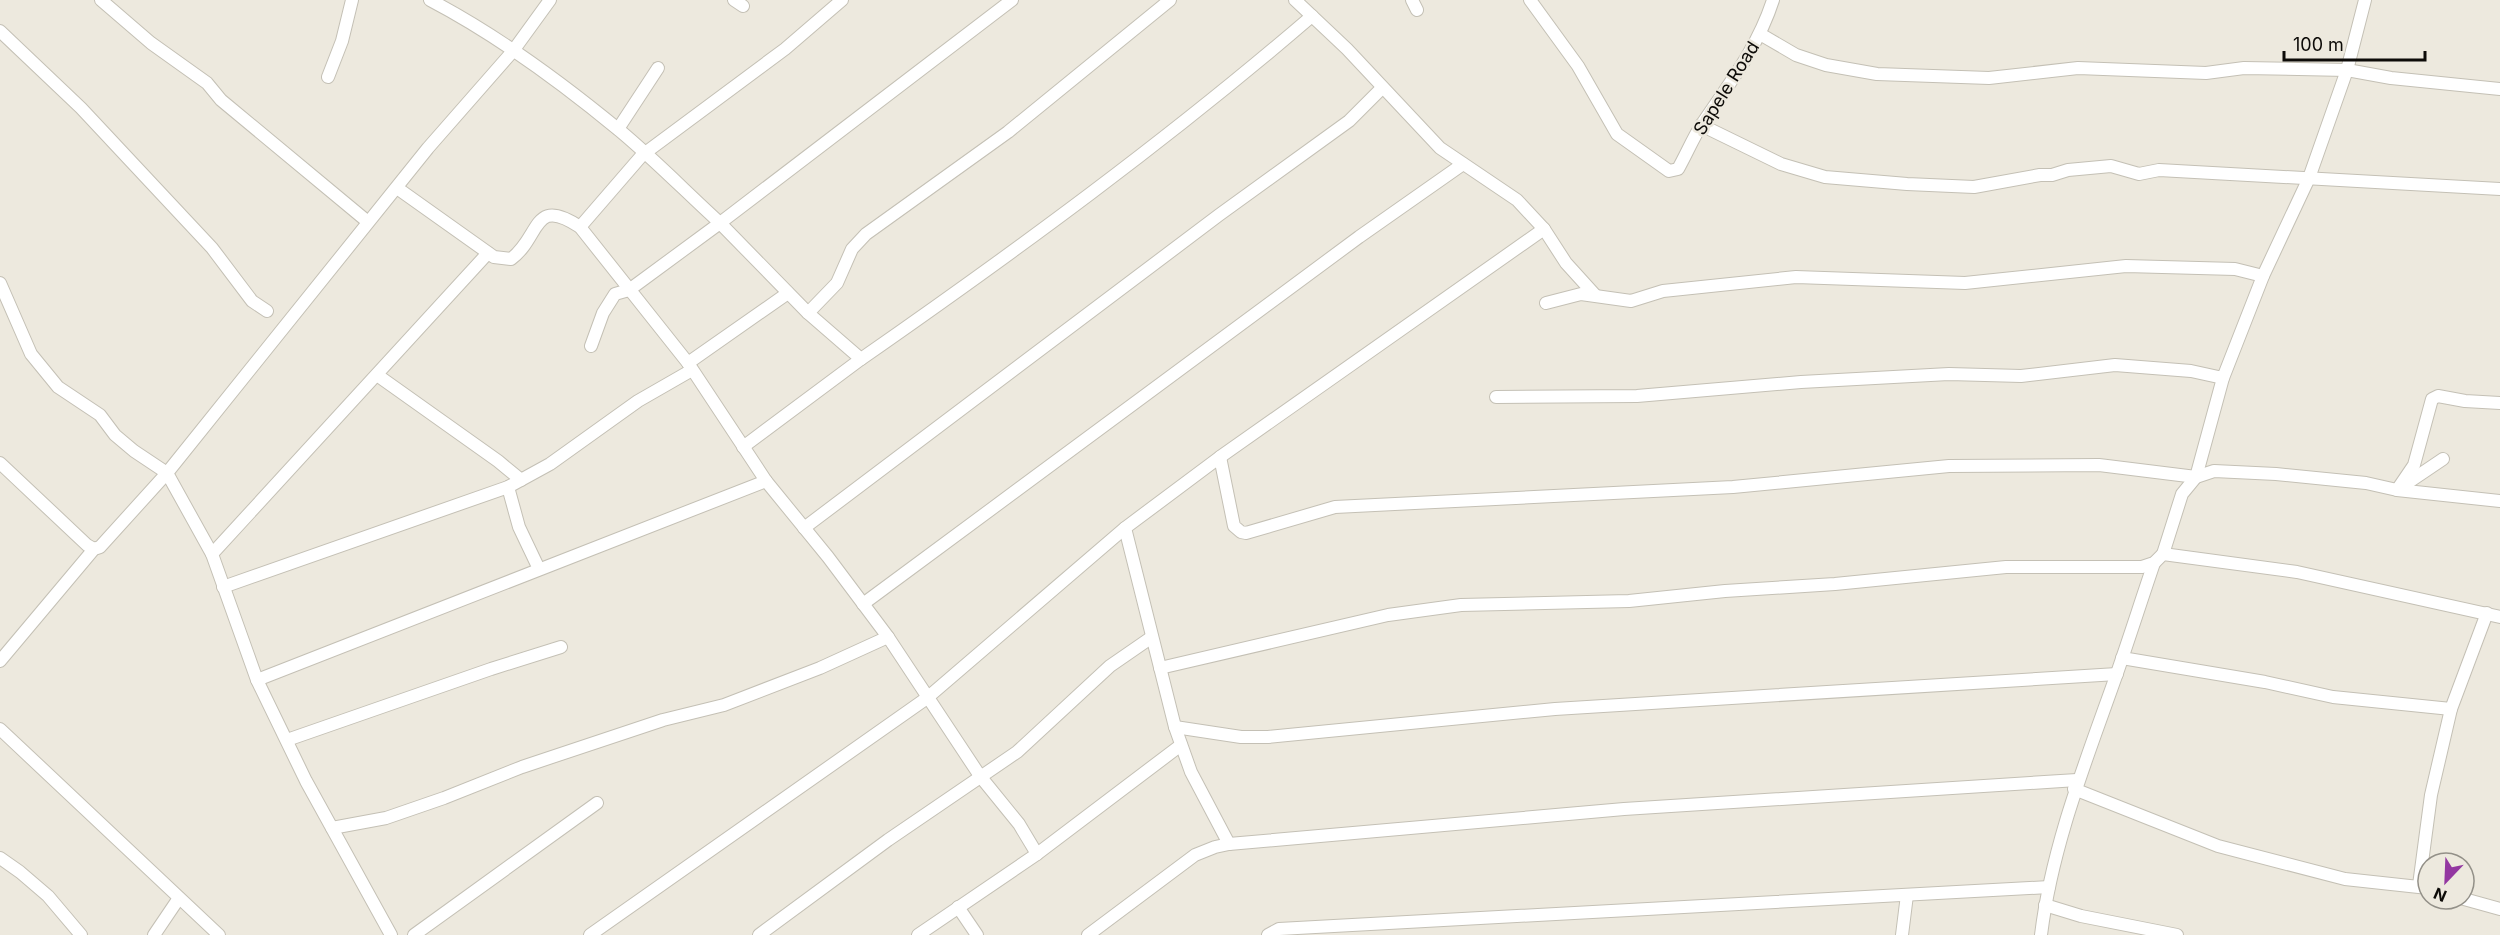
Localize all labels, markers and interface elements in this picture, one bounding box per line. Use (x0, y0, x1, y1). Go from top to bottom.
scale bar (2284, 24, 2425, 62)
text: 100 m (2293, 34, 2344, 55)
street label: Sapele Road (1689, 37, 1763, 139)
north arrow (2416, 851, 2476, 911)
text: N (2431, 883, 2450, 906)

